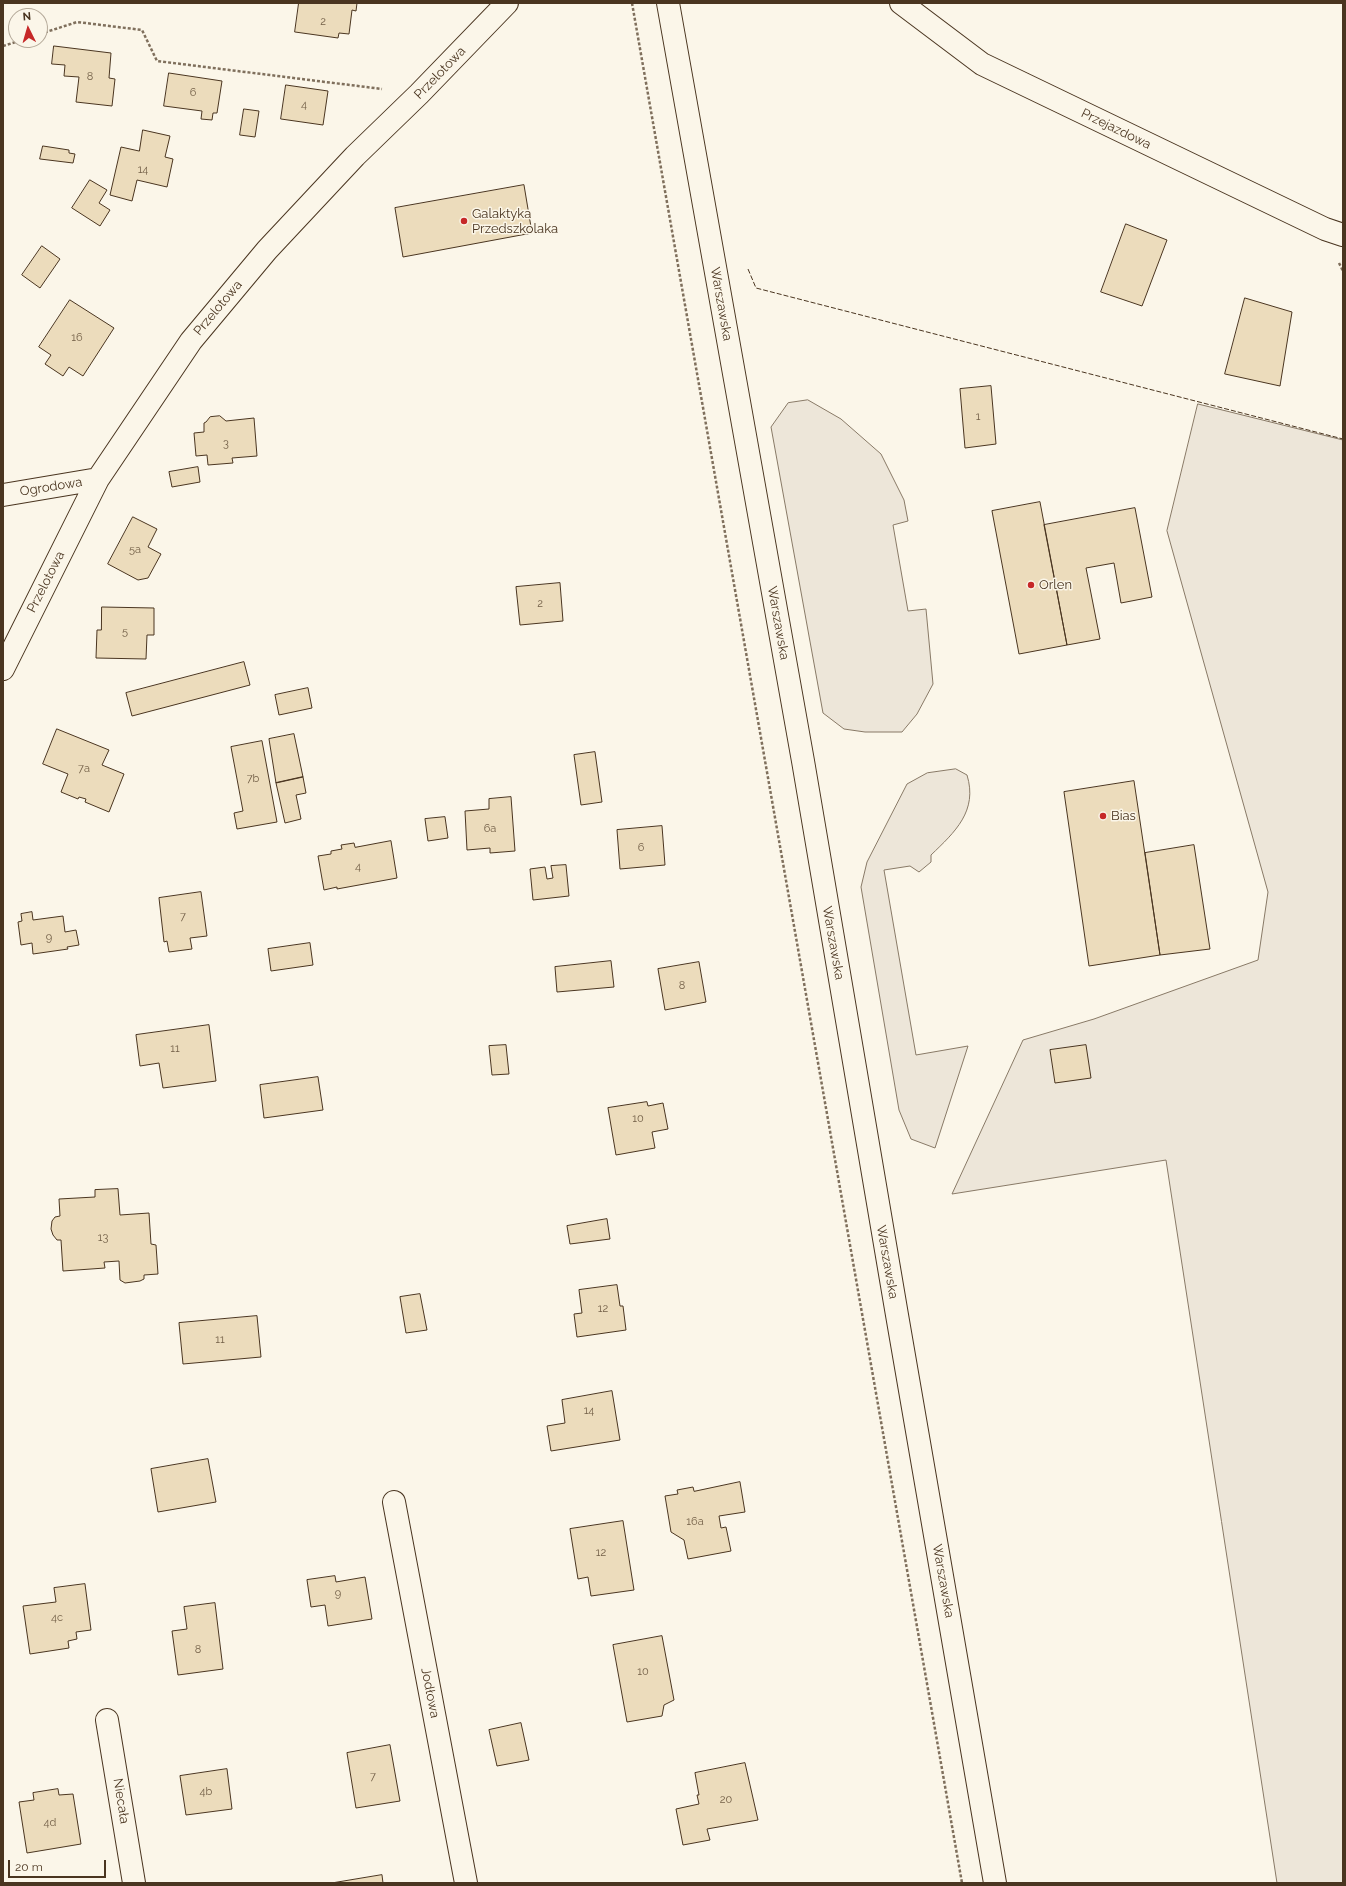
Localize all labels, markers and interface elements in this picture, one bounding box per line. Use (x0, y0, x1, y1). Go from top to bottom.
north arrow (8, 8, 48, 48)
text: N (22, 10, 32, 23)
house number: 2 (320, 15, 326, 29)
street label: Przelotowa (411, 44, 469, 102)
house number: 8 (87, 70, 93, 84)
house number: 6 (190, 86, 196, 100)
house number: 4 (301, 98, 307, 112)
street label: Przejazdowa (1078, 105, 1154, 153)
house number: 14 (138, 163, 148, 177)
place label: Galaktyka Przedszkolaka (472, 206, 558, 237)
marker: Galaktyka Przedszkolaka (459, 216, 469, 226)
street label: Warszawska (707, 266, 735, 342)
street label: Przelotowa (191, 277, 245, 339)
house number: 16 (71, 331, 83, 345)
house number: 1 (976, 410, 980, 424)
house number: 3 (223, 437, 229, 451)
street label: Ogrodowa (19, 474, 83, 500)
house number: 5a (129, 543, 141, 557)
street label: Przelotowa (24, 549, 68, 615)
place label: Orlen (1039, 577, 1072, 593)
marker: Orlen (1026, 580, 1036, 590)
street label: Warszawska (764, 585, 792, 661)
house number: 2 (537, 597, 543, 611)
house number: 5 (122, 625, 128, 639)
house number: 7a (78, 762, 90, 776)
house number: 7b (247, 772, 259, 786)
place label: Bias (1111, 808, 1136, 824)
marker: Bias (1098, 811, 1108, 821)
house number: 6a (484, 822, 496, 836)
house number: 6 (638, 841, 644, 855)
house number: 4 (355, 860, 361, 874)
street label: Warszawska (819, 905, 847, 981)
house number: 7 (180, 910, 186, 924)
house number: 9 (46, 931, 52, 945)
house number: 8 (679, 979, 685, 993)
house number: 11 (170, 1042, 180, 1056)
house number: 10 (632, 1112, 644, 1126)
street label: Warszawska (873, 1224, 901, 1300)
house number: 13 (98, 1231, 108, 1245)
house number: 12 (598, 1302, 608, 1316)
house number: 11 (215, 1333, 225, 1347)
house number: 14 (584, 1404, 594, 1418)
house number: 16a (686, 1515, 704, 1529)
street label: Warszawska (929, 1543, 957, 1619)
house number: 12 (596, 1546, 606, 1560)
house number: 9 (335, 1587, 341, 1601)
house number: 4c (51, 1611, 63, 1625)
house number: 8 (195, 1643, 201, 1657)
house number: 10 (637, 1665, 649, 1679)
street label: Jodłowa (418, 1667, 442, 1719)
house number: 7 (370, 1770, 376, 1784)
street label: Niecała (110, 1777, 132, 1825)
house number: 4b (200, 1785, 212, 1799)
house number: 20 (720, 1793, 732, 1807)
house number: 4d (44, 1816, 56, 1830)
scale bar (10, 1852, 108, 1878)
text: 20 m (15, 1860, 43, 1874)

